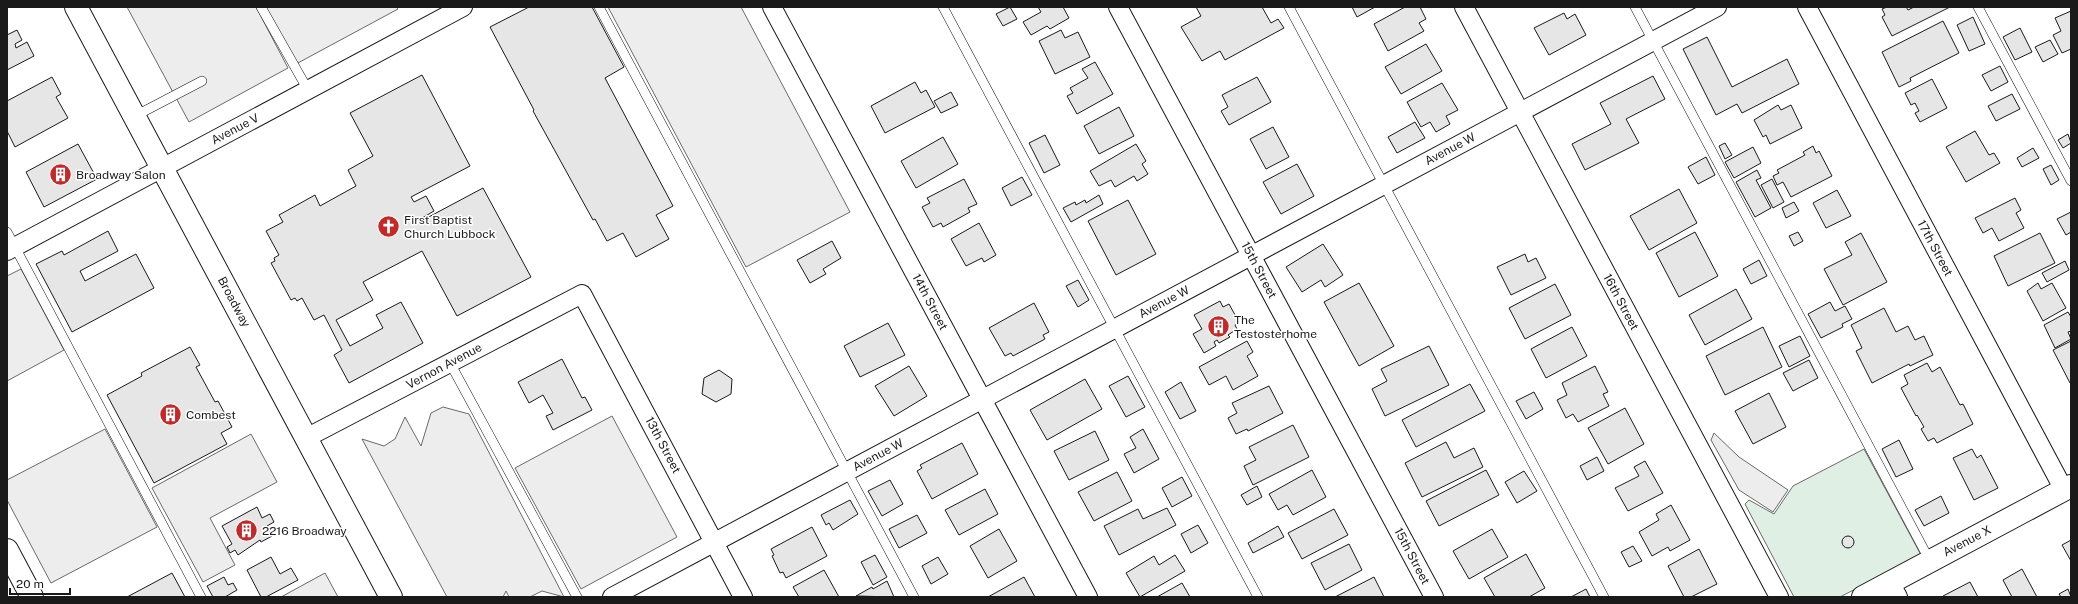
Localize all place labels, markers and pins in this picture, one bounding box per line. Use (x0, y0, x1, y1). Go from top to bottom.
building icon: Broadway Salon (48, 162, 74, 188)
place label: Broadway Salon (76, 168, 166, 182)
place label: First Baptist Church Lubbock (404, 213, 496, 241)
church icon: First Baptist Church Lubbock (376, 214, 402, 240)
place label: The Testosterhome (1234, 313, 1317, 341)
building icon: The Testosterhome (1205, 314, 1231, 340)
building icon: Combest (158, 402, 184, 428)
place label: Combest (186, 408, 236, 422)
building icon: 2216 Broadway (234, 518, 260, 544)
place label: 2216 Broadway (262, 524, 347, 538)

